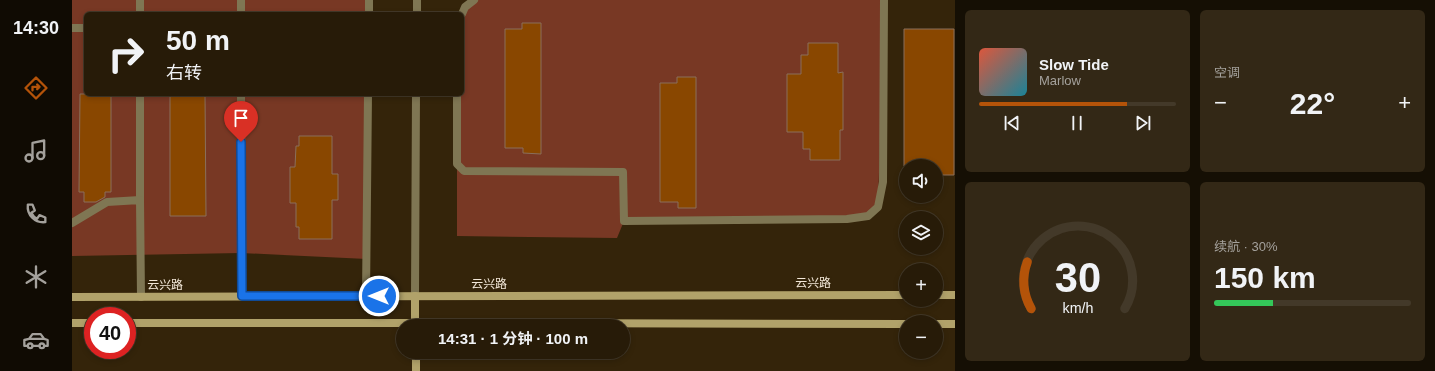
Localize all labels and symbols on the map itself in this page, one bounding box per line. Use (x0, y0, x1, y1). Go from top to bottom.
pin (224, 101, 258, 142)
position arrow (358, 275, 400, 317)
street label: 云兴路 (795, 276, 831, 290)
street label: 云兴路 (471, 277, 507, 291)
street label: 云兴路 (147, 278, 183, 292)
speed limit sign: 40 (84, 307, 136, 359)

